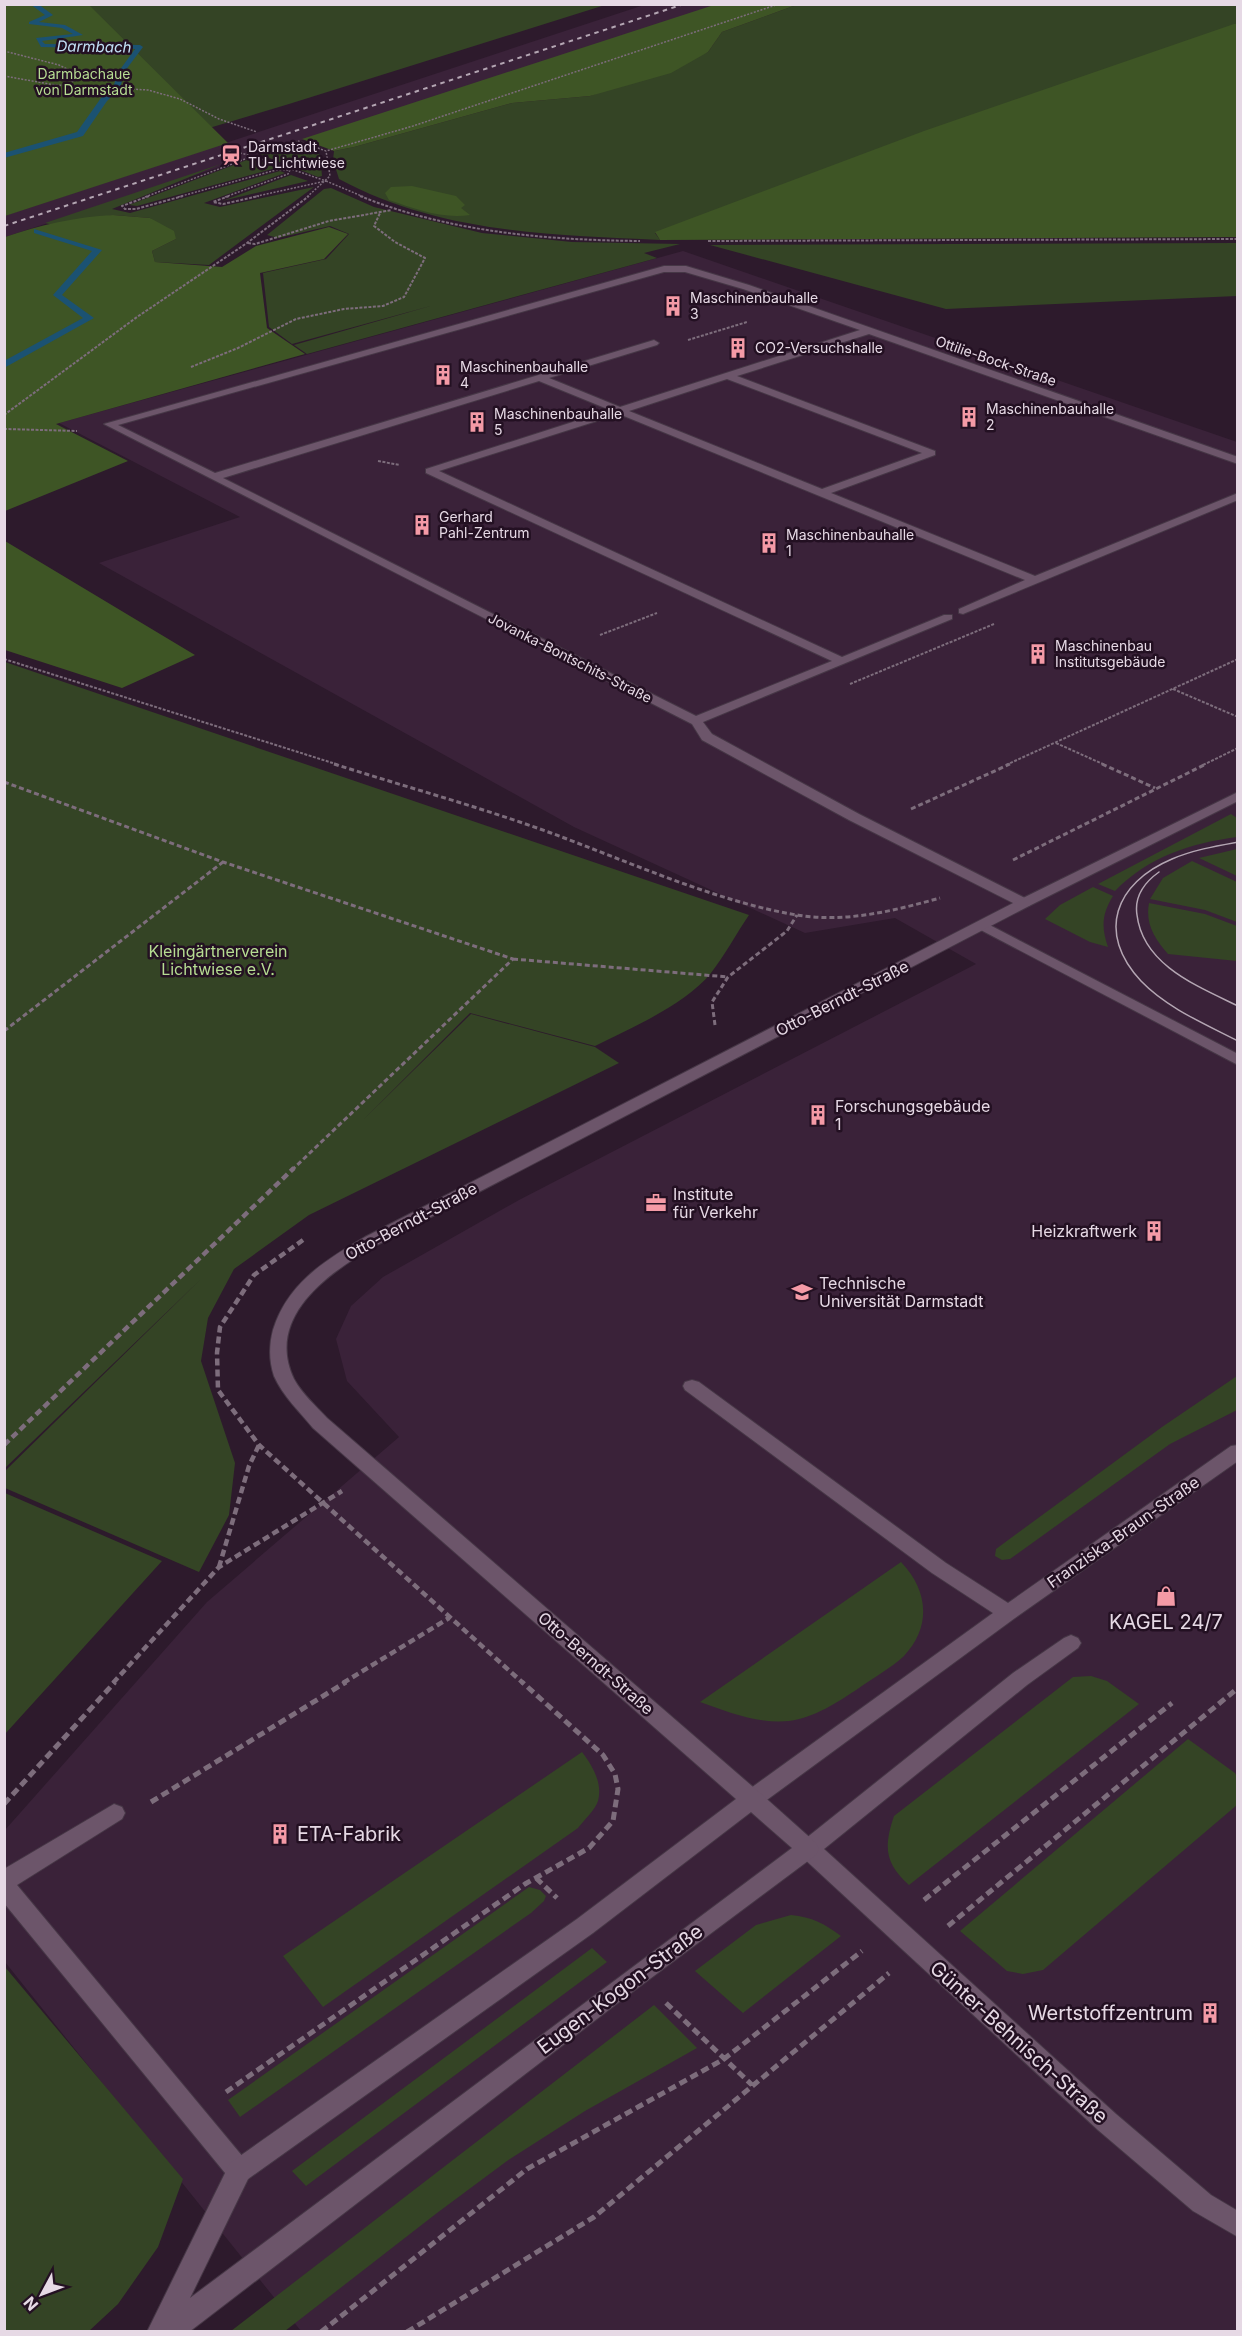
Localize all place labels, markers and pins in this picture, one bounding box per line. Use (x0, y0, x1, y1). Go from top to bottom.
place label: Darmstadt TU-Lichtwiese (248, 138, 345, 171)
station icon: Darmstadt TU-Lichtwiese (219, 143, 243, 167)
place label: Maschinenbauhalle 3 (690, 289, 818, 322)
building icon: Maschinenbauhalle 3 (661, 294, 685, 318)
building icon: CO2-Versuchshalle (726, 336, 750, 360)
place label: CO2-Versuchshalle (755, 339, 883, 356)
place label: Maschinenbauhalle 4 (460, 358, 588, 391)
building icon: Maschinenbauhalle 4 (431, 363, 455, 387)
place label: Maschinenbauhalle 2 (986, 400, 1114, 433)
place label: Maschinenbauhalle 5 (494, 405, 622, 438)
building icon: Maschinenbauhalle 2 (957, 405, 981, 429)
building icon: Maschinenbauhalle 5 (465, 410, 489, 434)
place label: Gerhard Pahl-Zentrum (439, 508, 530, 541)
building icon: Gerhard Pahl-Zentrum (410, 513, 434, 537)
place label: Maschinenbauhalle 1 (786, 526, 914, 559)
building icon: Maschinenbauhalle 1 (757, 531, 781, 555)
place label: Maschinenbau Institutsgebäude (1055, 637, 1165, 670)
building icon: Maschinenbau Institutsgebäude (1026, 642, 1050, 666)
place label: Forschungsgebäude 1 (835, 1096, 990, 1134)
building icon: Forschungsgebäude 1 (806, 1103, 830, 1127)
place label: Institute für Verkehr (673, 1184, 758, 1222)
office icon: Institute für Verkehr (644, 1191, 668, 1215)
building icon: Heizkraftwerk (1142, 1219, 1166, 1243)
place label: Heizkraftwerk (1031, 1221, 1137, 1241)
place label: Technische Universität Darmstadt (819, 1273, 983, 1311)
school or university icon: Technische Universität Darmstadt (790, 1280, 814, 1304)
shop icon: KAGEL 24/7 (1154, 1584, 1178, 1608)
place label: KAGEL 24/7 (1109, 1610, 1223, 1634)
building icon: ETA-Fabrik (268, 1822, 292, 1846)
place label: ETA-Fabrik (297, 1822, 401, 1846)
place label: Wertstoffzentrum (1028, 2001, 1193, 2025)
building icon: Wertstoffzentrum (1198, 2001, 1222, 2025)

